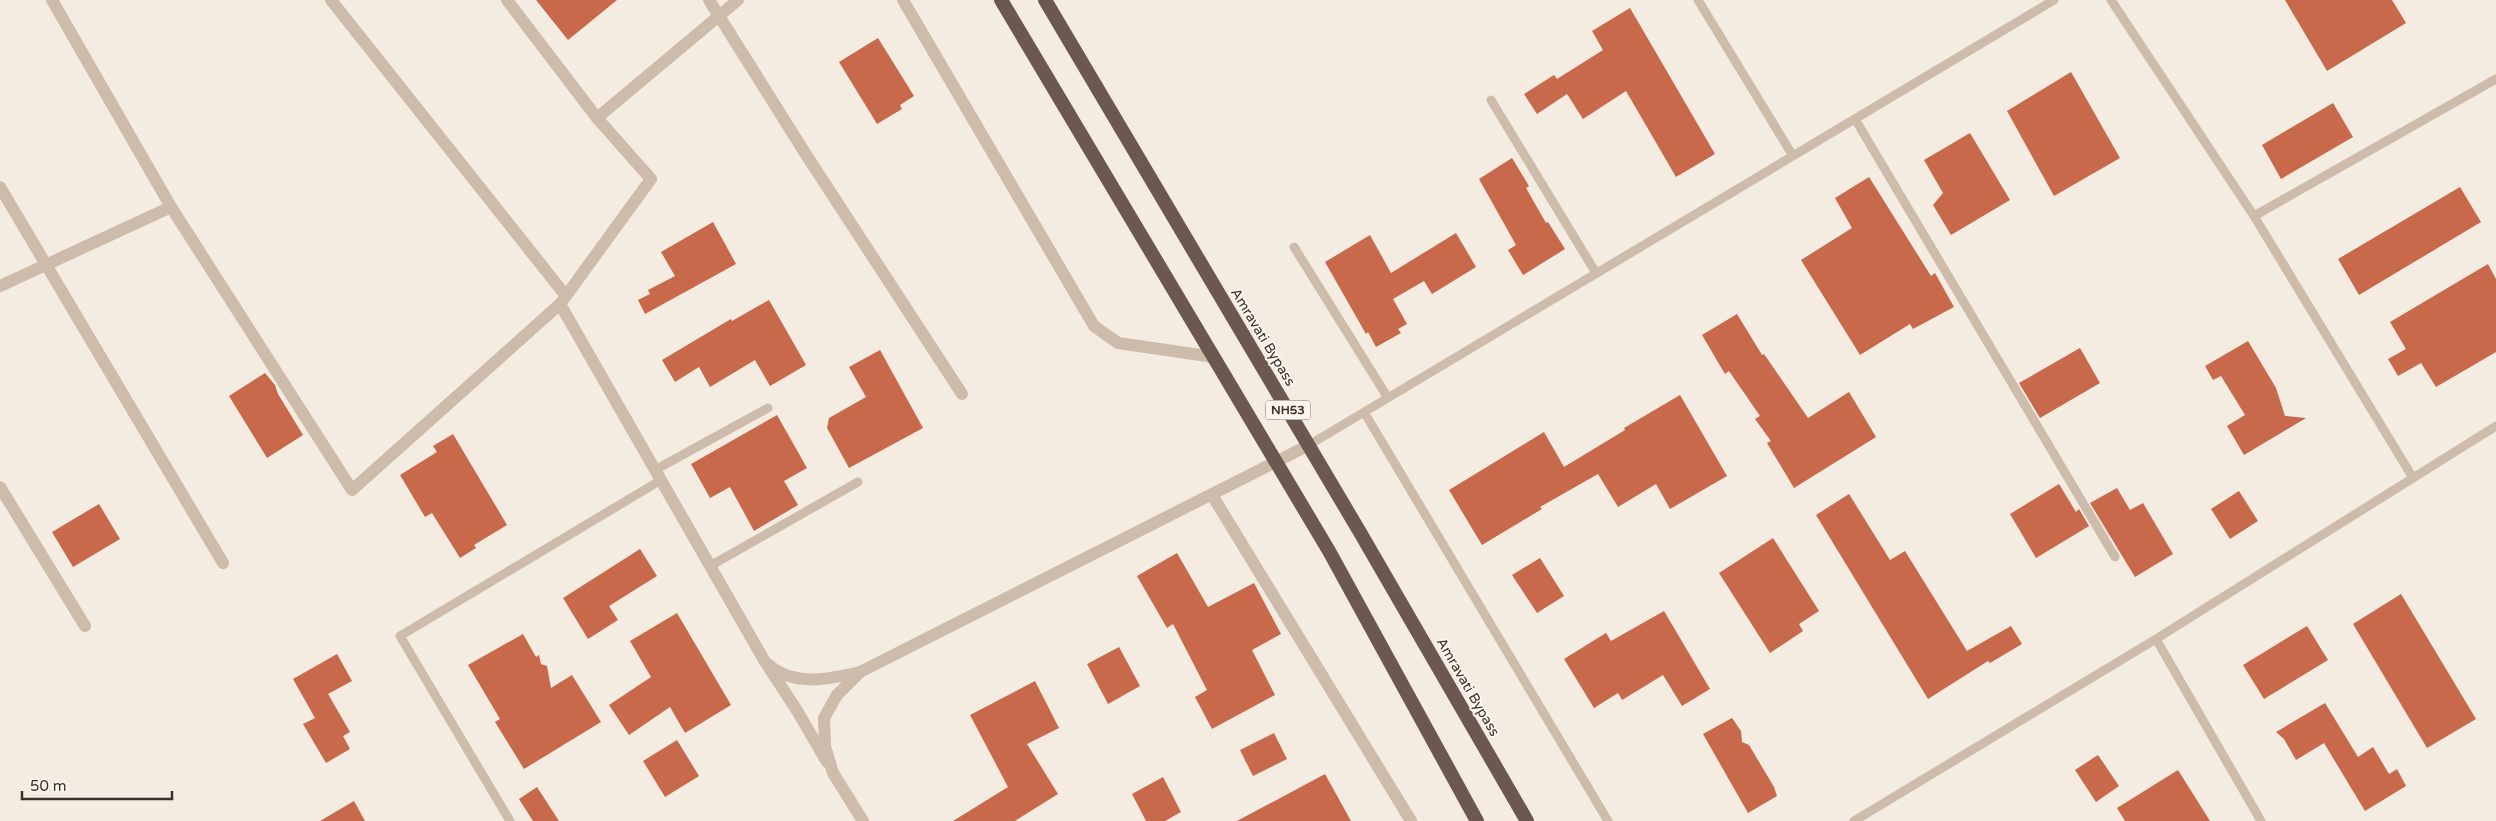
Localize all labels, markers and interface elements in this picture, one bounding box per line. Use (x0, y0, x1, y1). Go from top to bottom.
street label: Amravati Bypass (1227, 285, 1299, 389)
road number: NH53 (1266, 400, 1310, 420)
street label: Amravati Bypass (1433, 635, 1503, 740)
scale bar (22, 768, 172, 800)
text: 50 m (30, 777, 67, 795)

